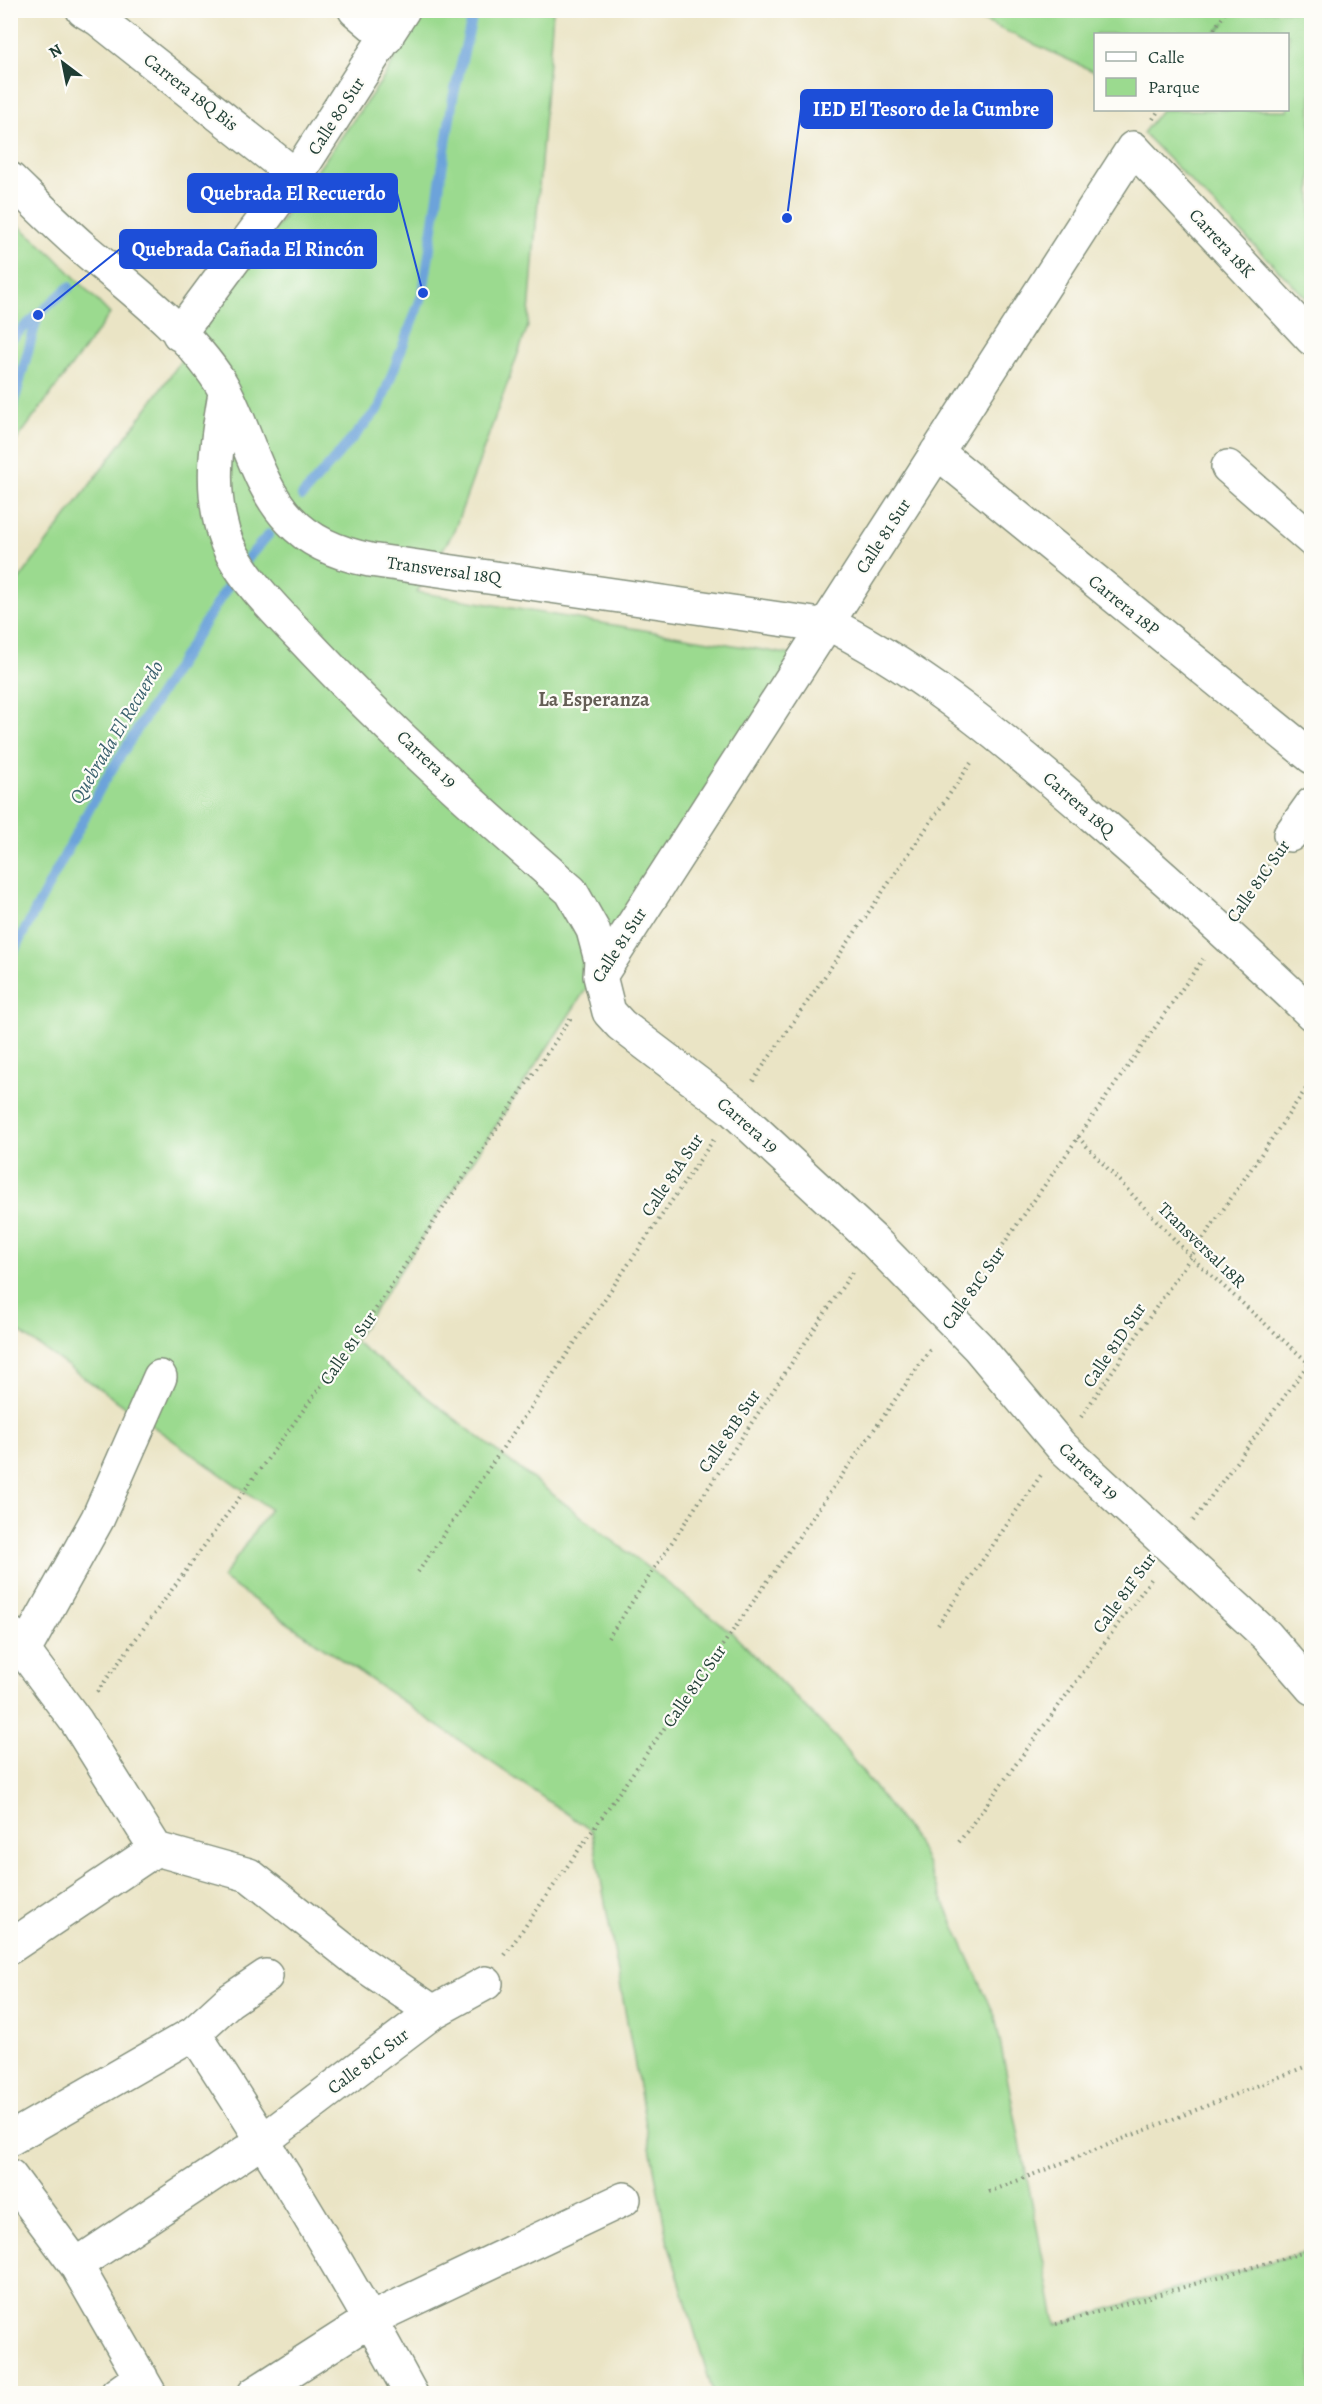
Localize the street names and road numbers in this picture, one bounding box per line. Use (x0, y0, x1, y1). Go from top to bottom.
street label: Carrera 18Q Bis (139, 47, 243, 137)
street label: Calle 80 Sur (302, 72, 370, 159)
street label: Carrera 18K (1184, 203, 1261, 283)
street label: Calle 81 Sur (850, 494, 916, 578)
street label: Transversal 18Q (385, 550, 505, 590)
street label: Carrera 18P (1083, 569, 1165, 641)
street label: Carrera 19 (392, 725, 462, 793)
street label: Carrera 18Q (1038, 766, 1122, 843)
street label: Calle 81C Sur (1221, 835, 1295, 927)
street label: Calle 81 Sur (586, 903, 652, 987)
street label: Carrera 19 (712, 1092, 784, 1158)
street label: Calle 81A Sur (635, 1129, 709, 1221)
street label: Transversal 18R (1153, 1197, 1251, 1293)
street label: Calle 81C Sur (936, 1242, 1010, 1334)
street label: Calle 81D Sur (1077, 1298, 1151, 1392)
street label: Calle 81 Sur (314, 1306, 382, 1390)
street label: Calle 81B Sur (692, 1385, 766, 1477)
street label: Carrera 19 (1054, 1437, 1124, 1505)
street label: Calle 81F Sur (1087, 1548, 1161, 1638)
street label: Calle 81C Sur (657, 1640, 731, 1732)
street label: Calle 81C Sur (322, 2022, 414, 2099)

